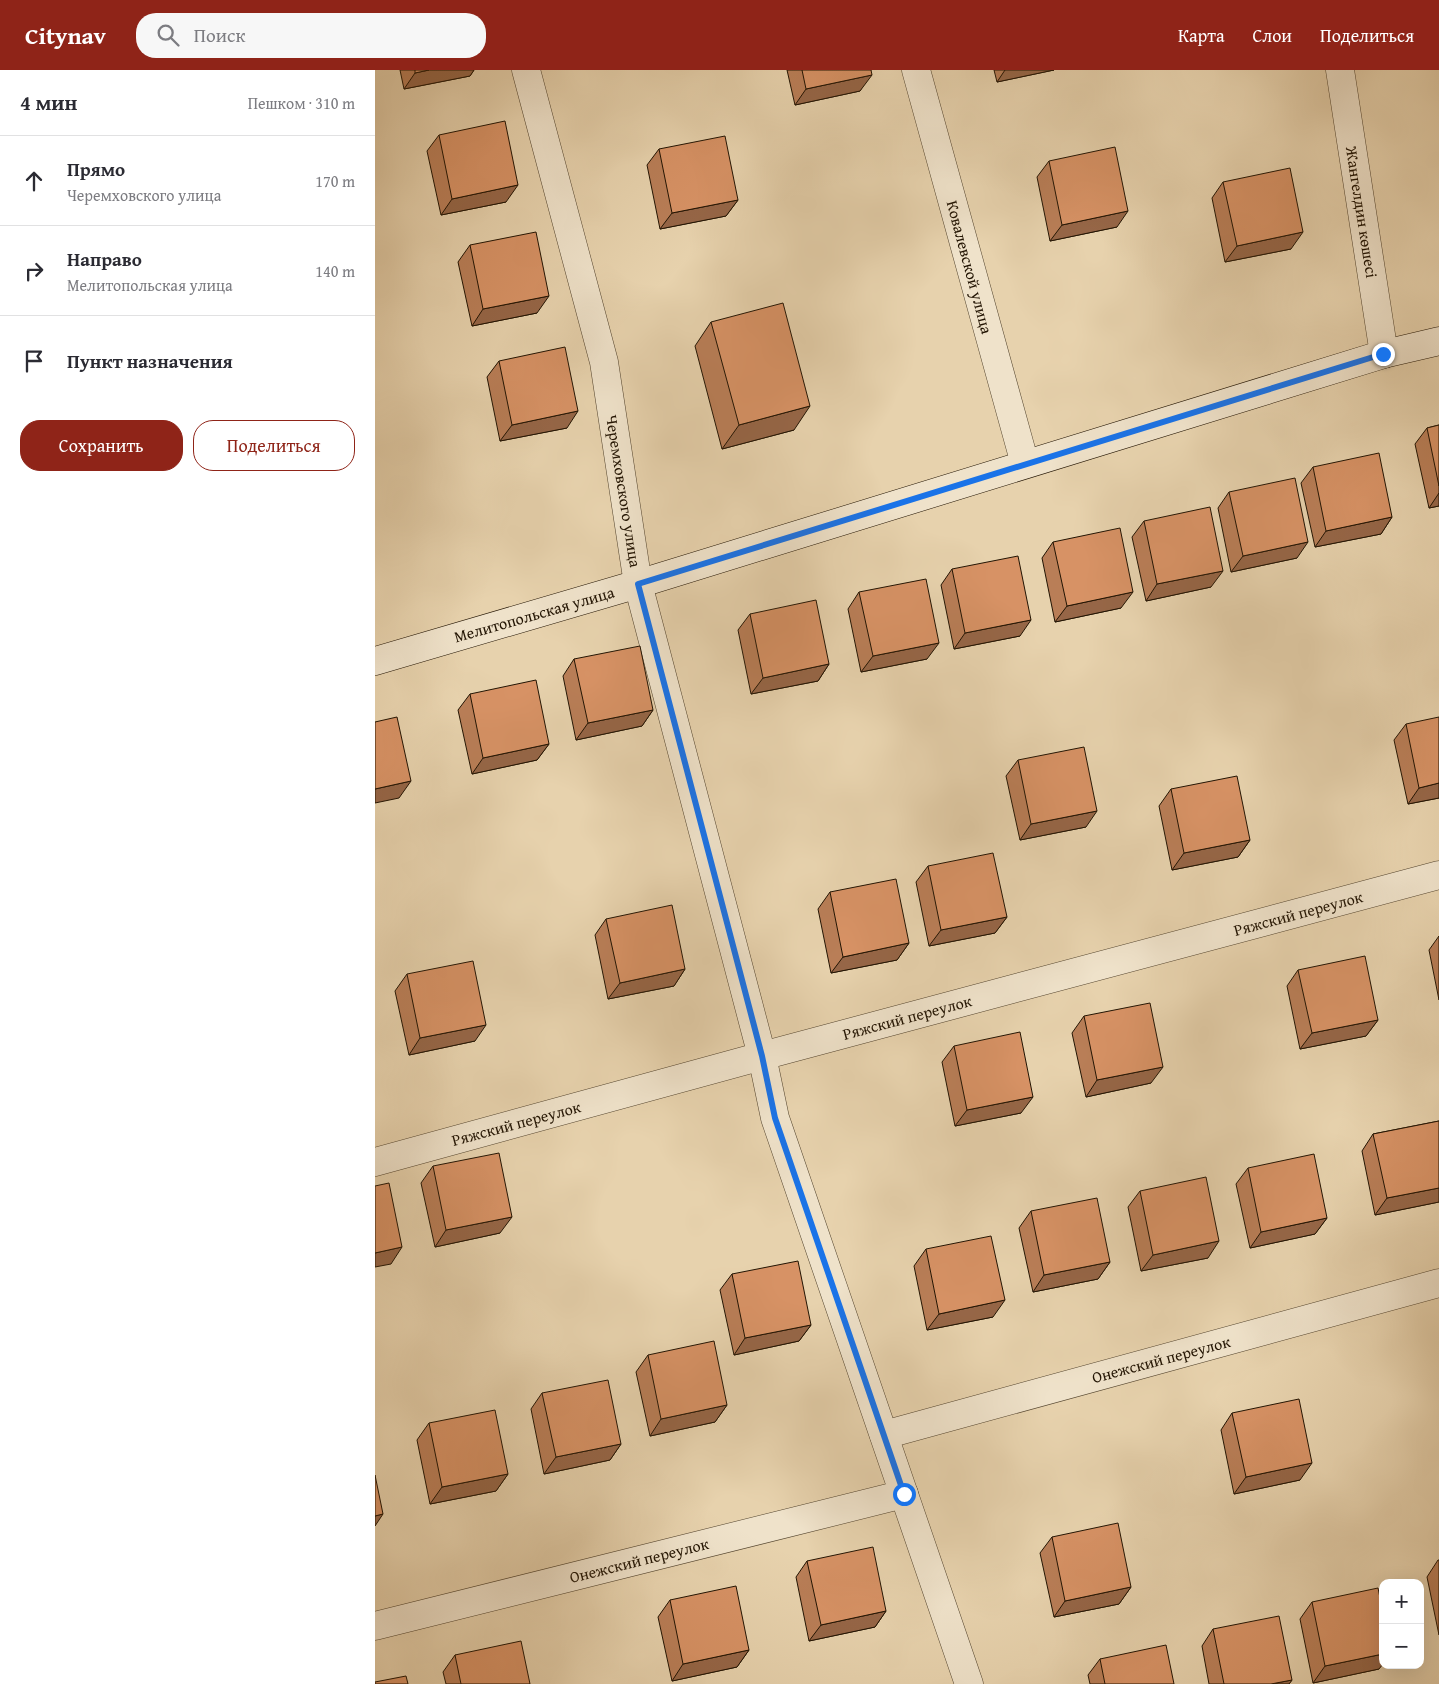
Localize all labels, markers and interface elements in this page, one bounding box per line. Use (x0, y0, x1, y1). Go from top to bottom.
search box (136, 13, 486, 58)
text: Citynav (25, 18, 106, 53)
icon: search (154, 21, 182, 49)
text: Поиск (194, 21, 245, 49)
text: Карта (1178, 22, 1225, 49)
text: Слои (1253, 22, 1292, 49)
text: Поделиться (1320, 22, 1414, 49)
text: 4 мин (20, 87, 77, 118)
text: Пешком · 310 m (248, 91, 355, 115)
street label: Жангелдин көшесі (1340, 143, 1384, 280)
text: Прямо (67, 155, 125, 183)
icon: ahead (20, 167, 48, 195)
text: 170 m (315, 169, 355, 193)
text: Черемховского улица (67, 183, 221, 207)
street label: Ковалевской улица (941, 198, 999, 337)
text: Направо (67, 245, 142, 273)
icon: right (20, 257, 48, 285)
text: 140 m (315, 259, 355, 283)
text: Мелитопольская улица (67, 273, 233, 297)
route end (1372, 343, 1395, 366)
icon: arrive (20, 347, 48, 375)
text: Пункт назначения (67, 347, 233, 375)
street label: Черемховского улица (600, 413, 648, 569)
button: Сохранить (20, 420, 183, 471)
button: Поделиться (193, 420, 355, 471)
street label: Мелитопольская улица (451, 580, 617, 648)
street label: Ряжский переулок (1231, 884, 1366, 942)
street label: Ряжский переулок (840, 988, 975, 1046)
street label: Ряжский переулок (449, 1094, 584, 1152)
street label: Онежский переулок (1089, 1329, 1233, 1389)
route start (893, 1483, 916, 1506)
street label: Онежский переулок (567, 1531, 712, 1589)
map controls (1379, 1579, 1424, 1669)
button: + (1379, 1579, 1424, 1624)
button: − (1379, 1624, 1424, 1669)

